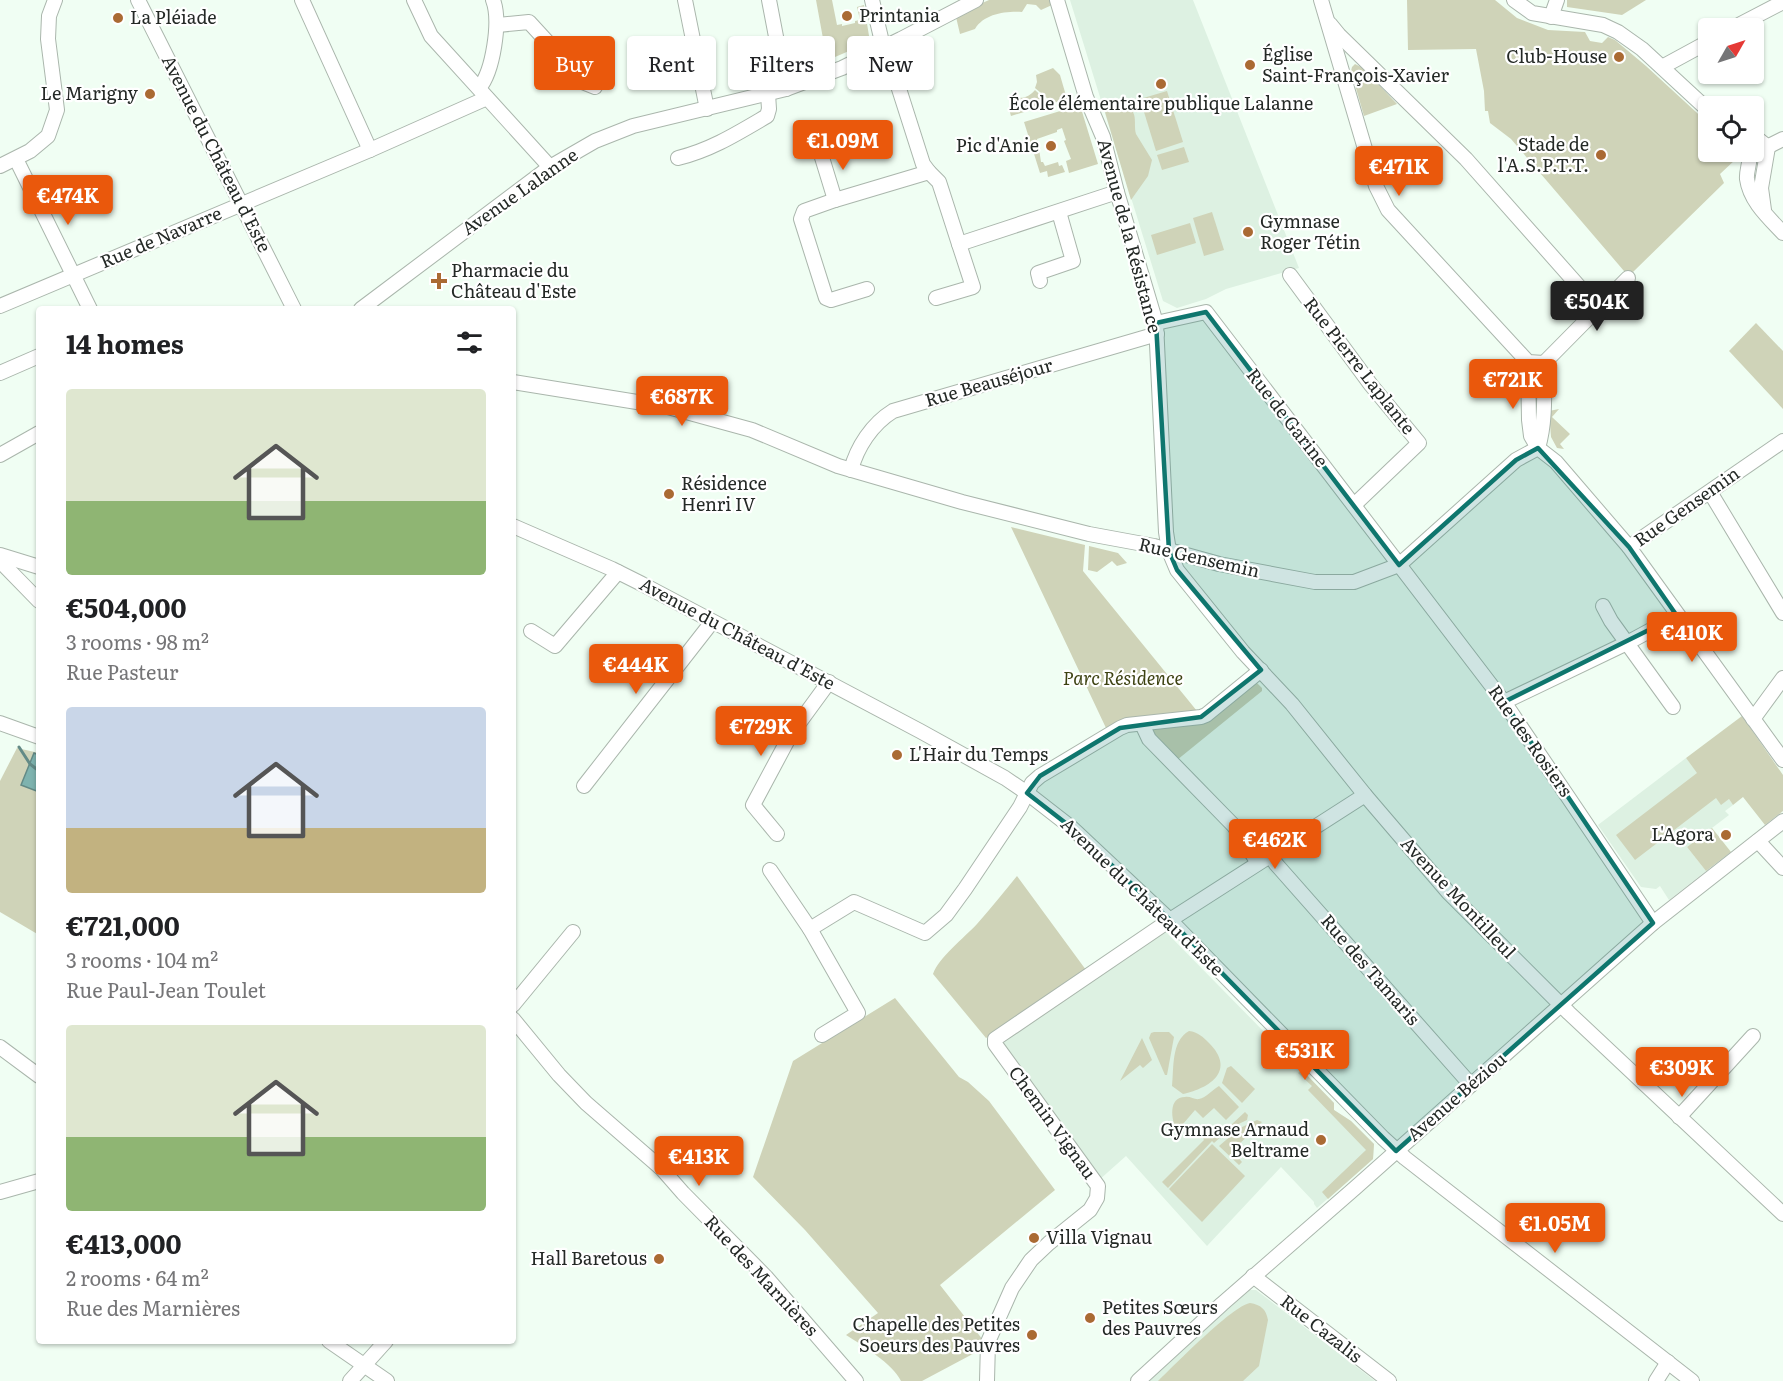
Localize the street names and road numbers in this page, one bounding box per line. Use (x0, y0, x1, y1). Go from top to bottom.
street label: Avenue du Château d'Este (156, 50, 279, 257)
street label: Avenue de la Résistance (1091, 135, 1169, 336)
street label: Avenue Lalanne (456, 141, 583, 241)
street label: Rue de Navarre (95, 199, 225, 274)
street label: Rue Pierre Laplante (1298, 291, 1422, 439)
street label: Rue Beauséjour (921, 350, 1056, 413)
street label: Rue de Garine (1241, 362, 1335, 472)
street label: Rue Gensemin (1628, 459, 1745, 552)
street label: Rue Gensemin (1136, 529, 1263, 584)
street label: Avenue du Château d'Este (635, 570, 840, 696)
street label: Rue des Rosiers (1483, 679, 1580, 802)
street label: Avenue du Château d'Este (1055, 810, 1231, 981)
street label: Avenue Montilleul (1395, 830, 1523, 964)
street label: Rue des Tamaris (1315, 908, 1427, 1030)
street label: Avenue Béziou (1400, 1045, 1512, 1147)
street label: Chemin Vignau (1003, 1060, 1104, 1184)
street label: Rue des Marnières (699, 1209, 825, 1341)
street label: Rue Cazalis (1275, 1287, 1369, 1368)

